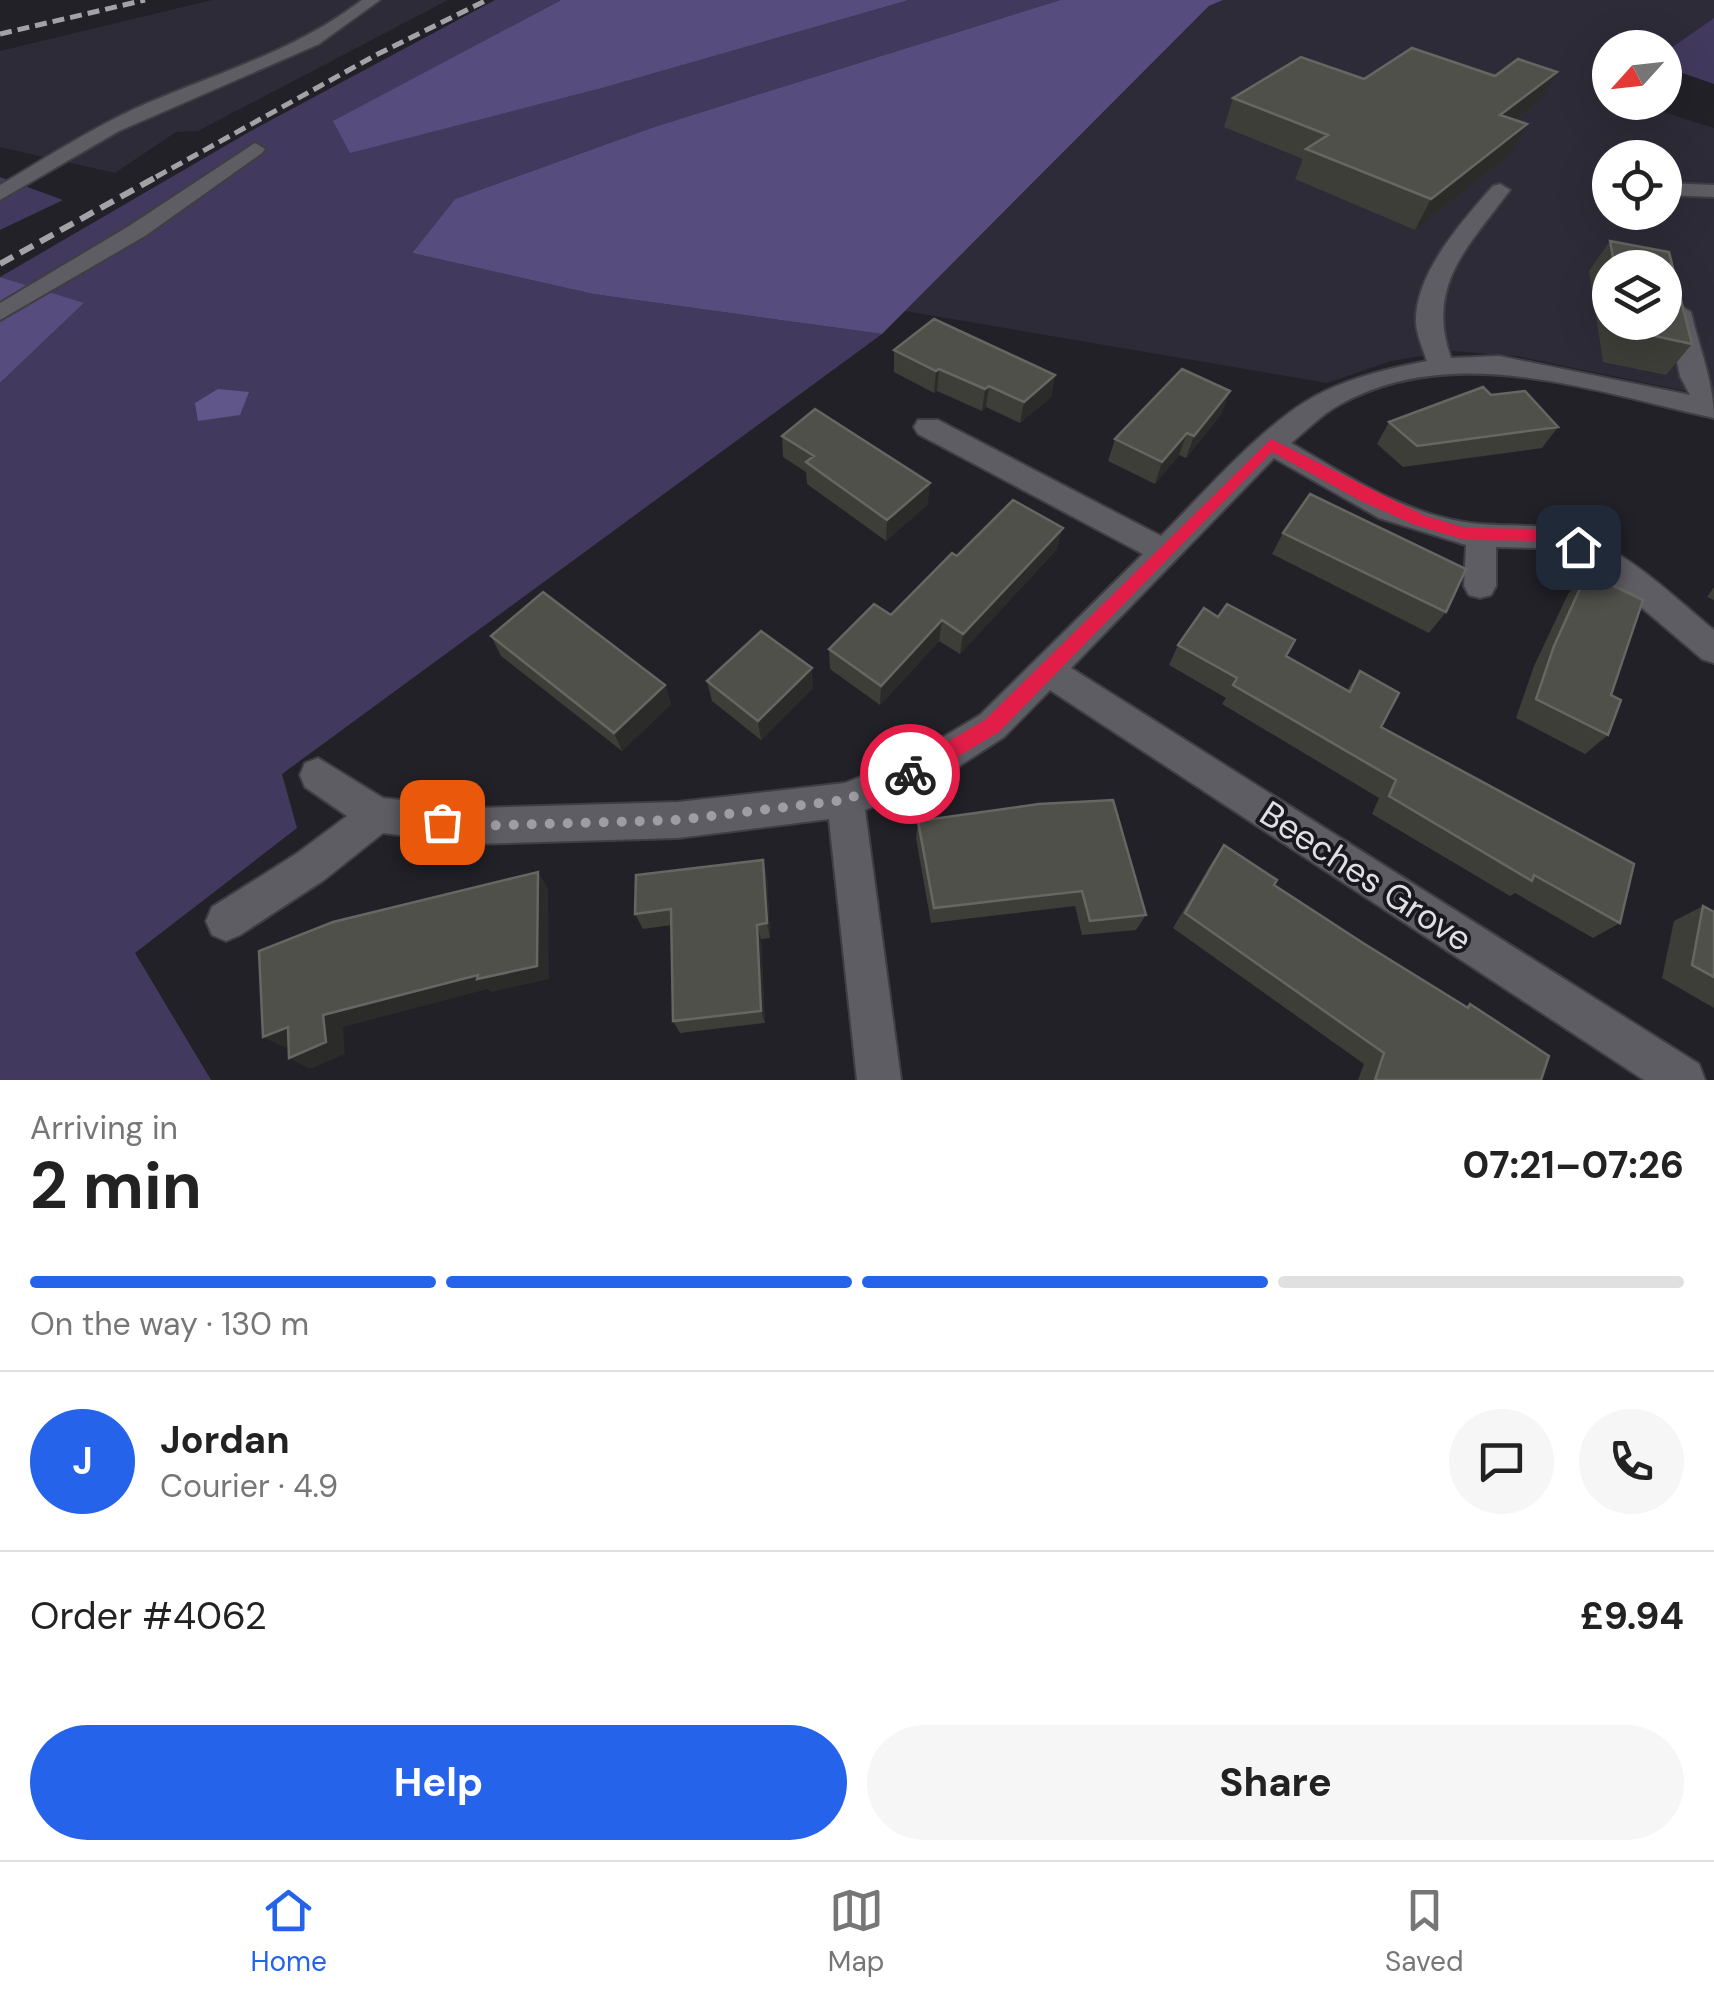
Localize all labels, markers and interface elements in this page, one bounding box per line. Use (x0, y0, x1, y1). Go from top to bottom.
north arrow (1592, 30, 1682, 120)
map controls (1592, 30, 1682, 340)
button: locate (1592, 140, 1682, 230)
button: layers (1592, 250, 1682, 340)
pin (1536, 505, 1621, 590)
icon: home (1551, 520, 1606, 575)
courier (860, 724, 960, 824)
icon: bike (883, 747, 938, 802)
pin (400, 780, 485, 865)
street label: Beeches Grove (1251, 790, 1481, 962)
icon: bag (415, 795, 470, 850)
text: Arriving in (30, 1107, 178, 1149)
text: 07:21–07:26 (1463, 1140, 1684, 1190)
text: 2 min (30, 1144, 202, 1228)
text: On the way · 130 m (30, 1303, 309, 1345)
button: chat (1449, 1409, 1554, 1514)
button: phone (1579, 1409, 1684, 1514)
text: Jordan (160, 1415, 290, 1465)
text: J (72, 1436, 93, 1486)
text: Courier · 4.9 (160, 1465, 338, 1507)
text: Order #4062 (30, 1591, 267, 1641)
text: £9.94 (1580, 1591, 1684, 1641)
button: Help (30, 1725, 847, 1840)
button: Share (867, 1725, 1684, 1840)
tab: Home (250, 1883, 327, 1980)
tab: Map (828, 1883, 884, 1980)
tab: Saved (1385, 1883, 1464, 1980)

